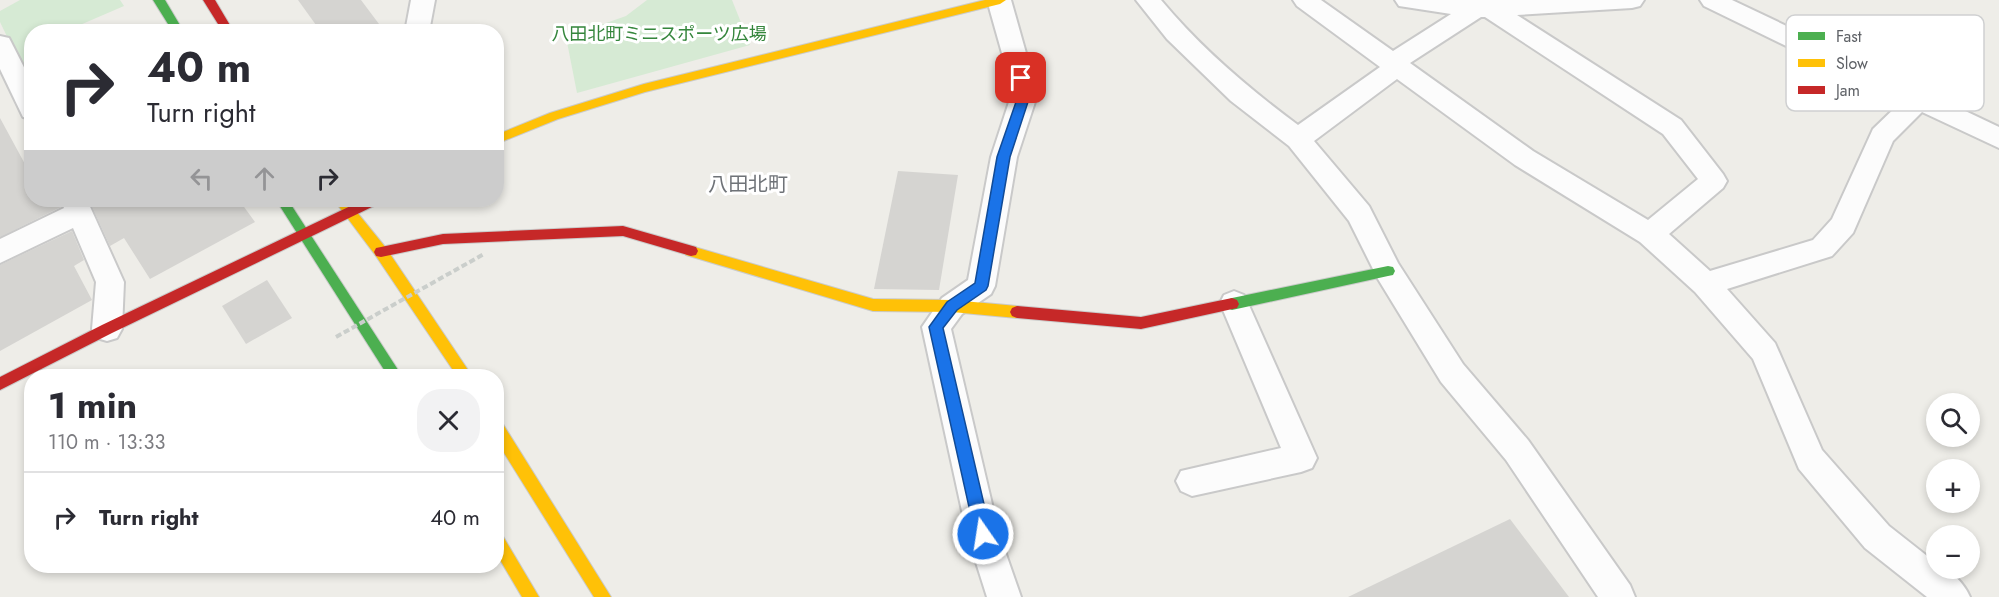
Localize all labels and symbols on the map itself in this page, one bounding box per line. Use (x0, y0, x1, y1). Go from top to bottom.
legend (1786, 15, 1984, 111)
park label: 八田北町ミニスポーツ広場 (551, 21, 767, 47)
text: Fast (1836, 25, 1862, 48)
pin (995, 52, 1046, 103)
text: Slow (1836, 52, 1868, 75)
text: Jam (1834, 79, 1860, 102)
district label: 八田北町 (708, 170, 788, 199)
position arrow (951, 502, 1015, 566)

